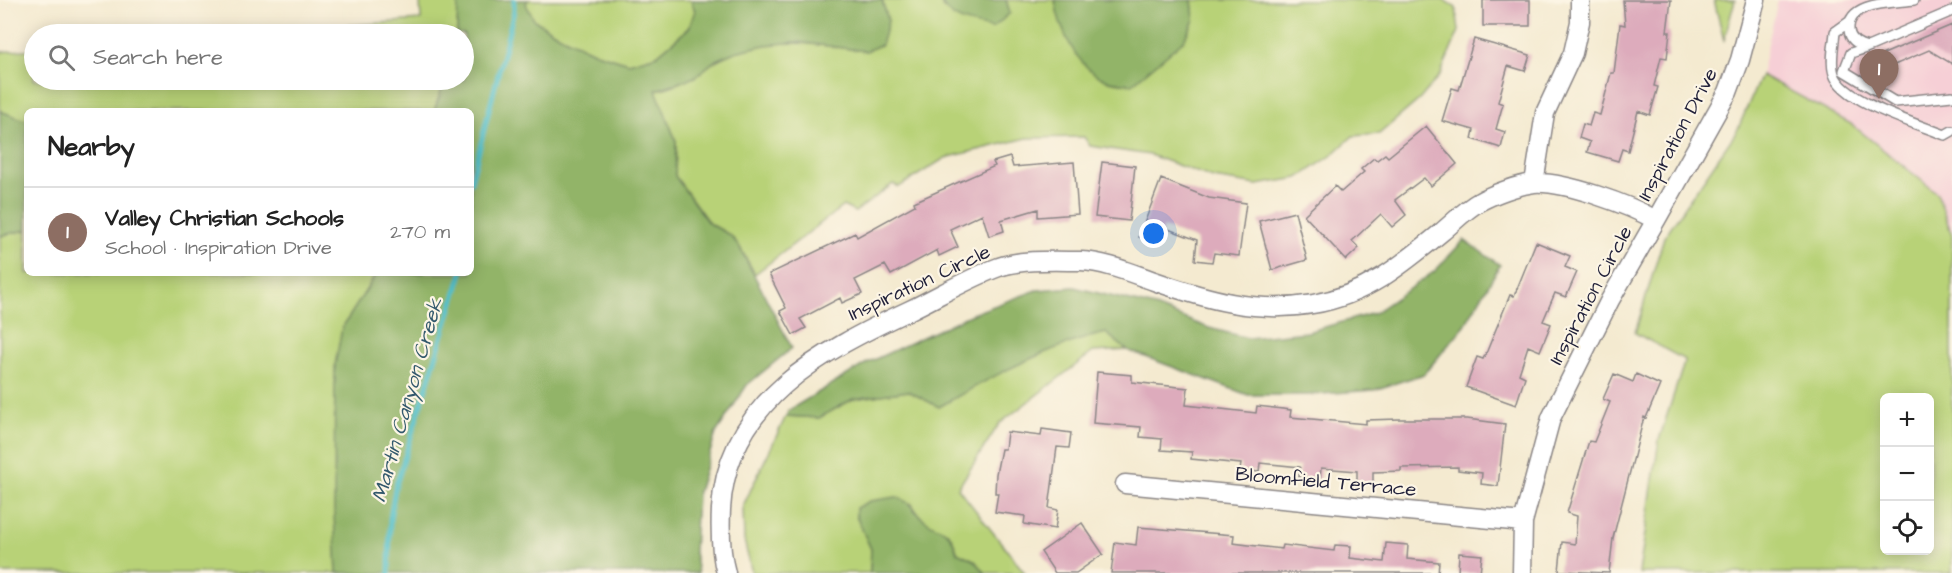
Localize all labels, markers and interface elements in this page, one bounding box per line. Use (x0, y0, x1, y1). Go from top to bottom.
search box (24, 24, 474, 90)
icon: search (45, 41, 78, 74)
text: Search here (93, 42, 223, 73)
pin: 1 (1860, 50, 1898, 99)
street label: Inspiration Drive (1631, 63, 1725, 206)
text: Nearby (48, 129, 135, 165)
text: Valley Christian Schools (105, 203, 344, 234)
text: 1 (66, 218, 69, 246)
text: 270 m (390, 218, 450, 246)
your location (1139, 219, 1168, 248)
street label: Inspiration Circle (1542, 221, 1639, 370)
text: School · Inspiration Drive (105, 234, 332, 262)
street label: Inspiration Circle (844, 238, 995, 328)
water label: Martin Canyon Creek (365, 294, 452, 506)
map controls (1880, 393, 1934, 555)
button: + (1880, 393, 1934, 447)
button: − (1880, 447, 1934, 501)
street label: Bloomfield Terrace (1234, 460, 1418, 504)
button: locate (1880, 501, 1934, 555)

